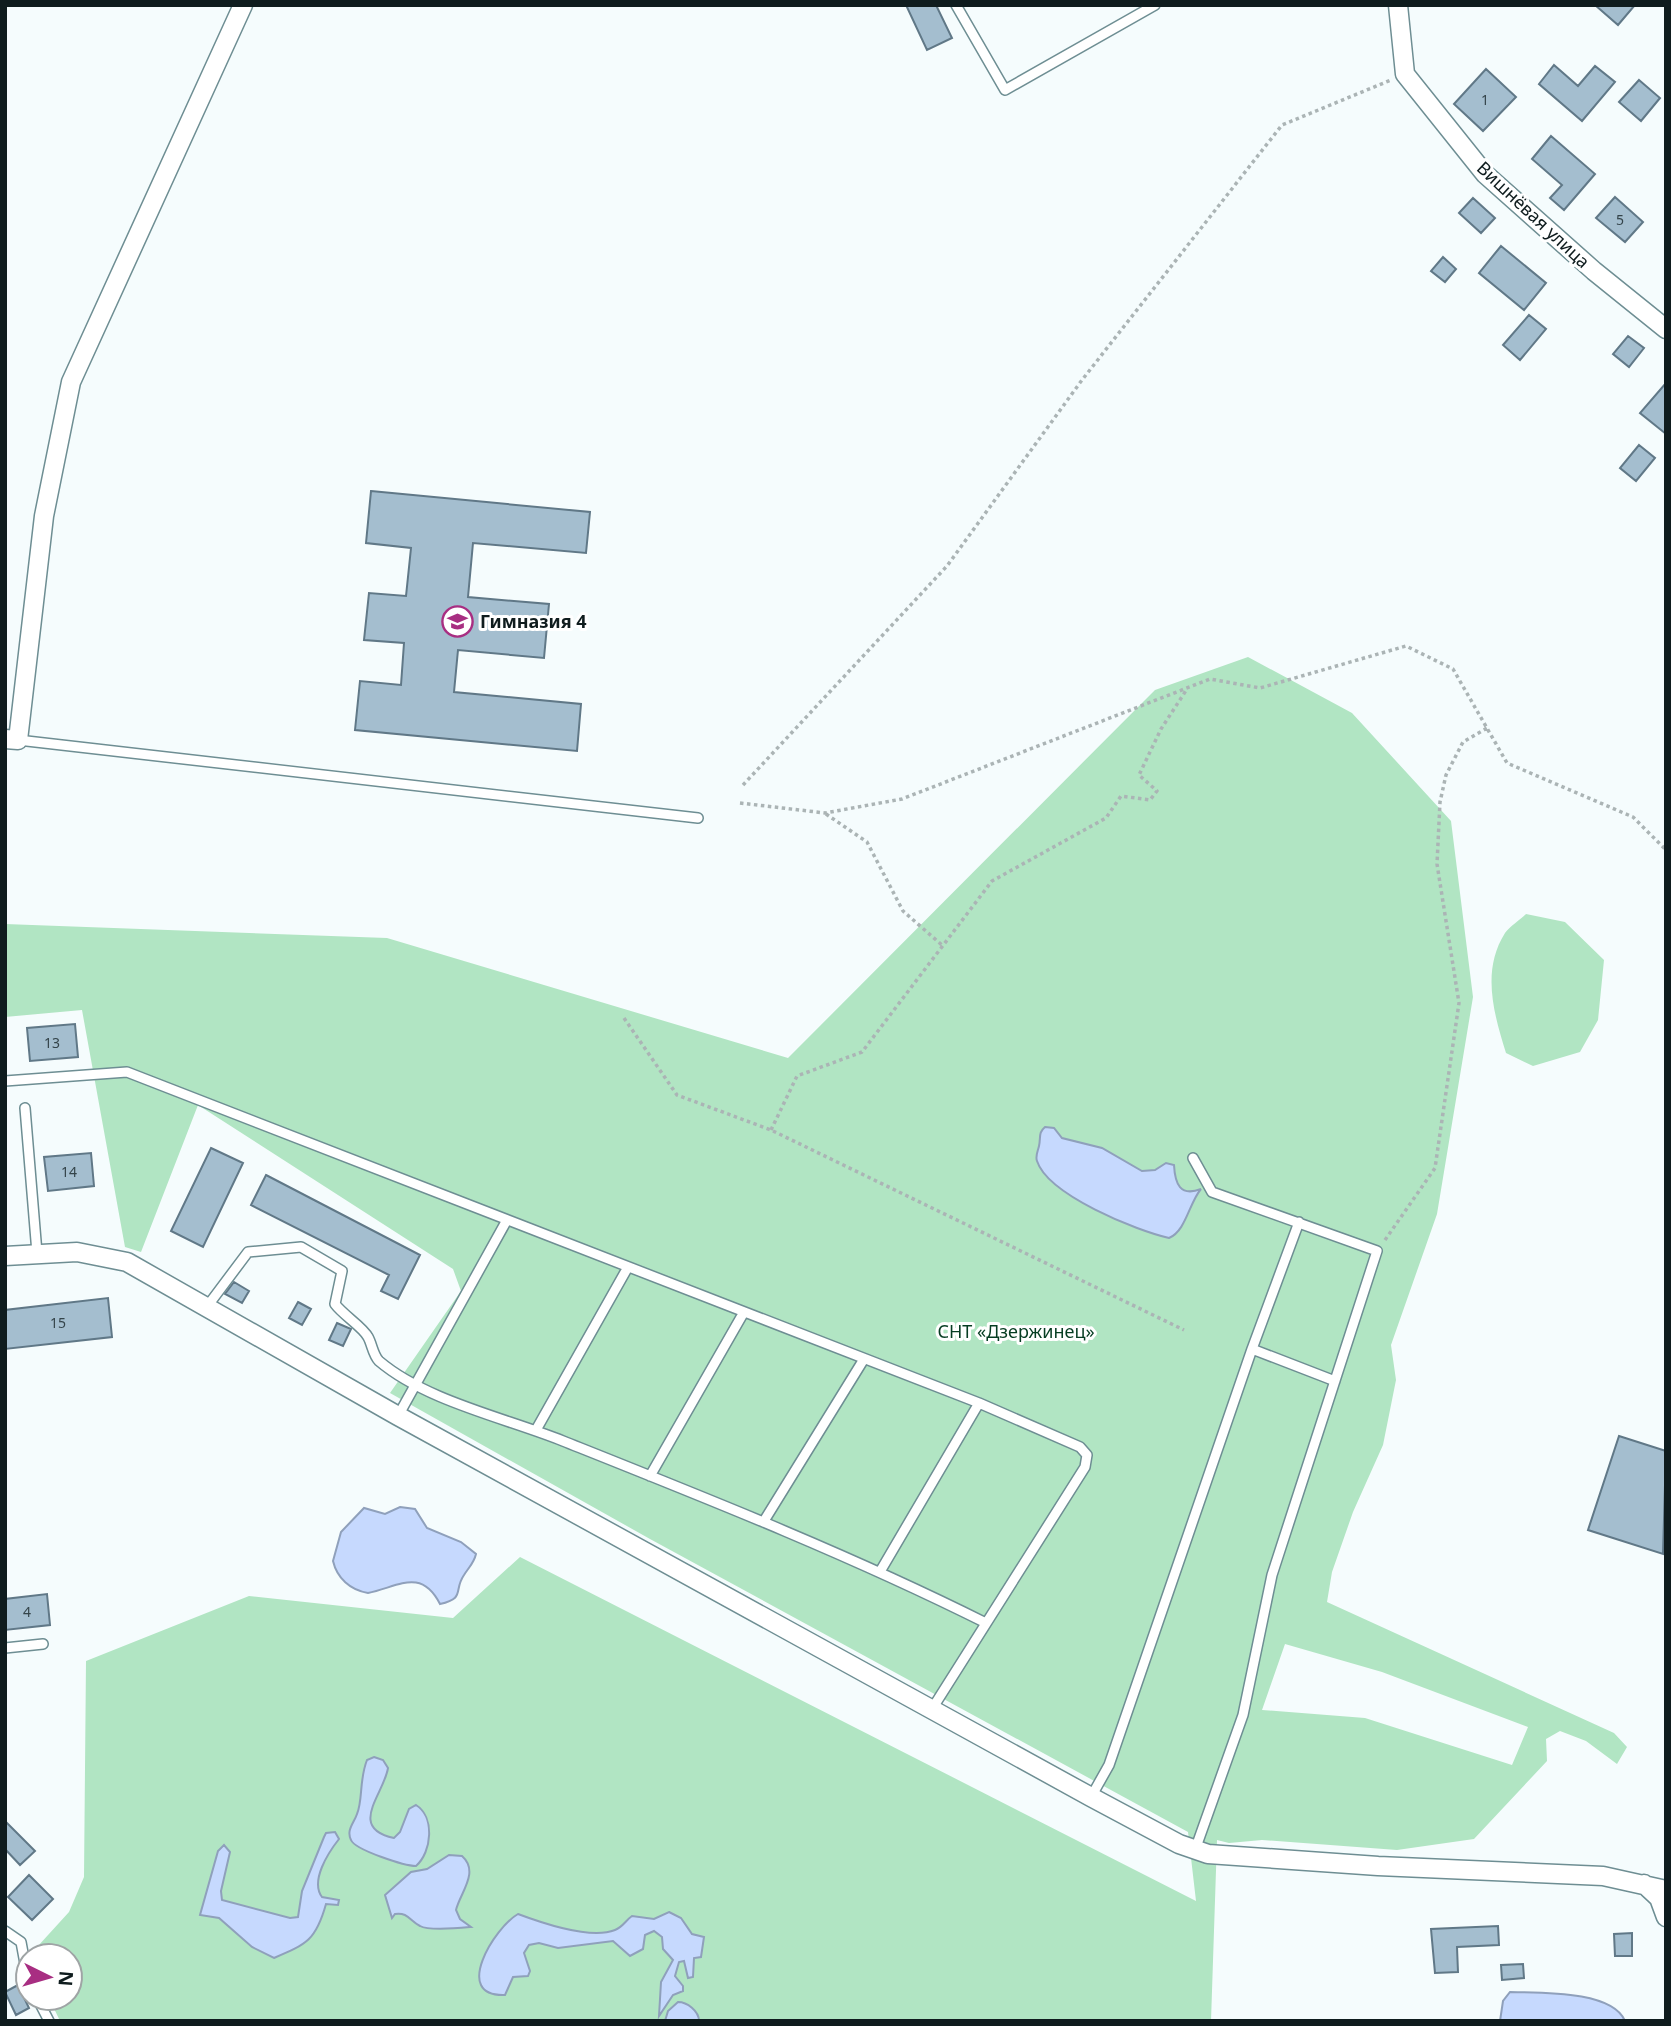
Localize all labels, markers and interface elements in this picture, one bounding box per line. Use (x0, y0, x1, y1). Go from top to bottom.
house number: 1 (1481, 90, 1489, 109)
street label: Вишнёвая улица (1472, 156, 1595, 273)
house number: 5 (1616, 210, 1624, 229)
school or university icon: Гимназия 4 (440, 605, 474, 639)
place label: Гимназия 4 (480, 609, 587, 633)
house number: 13 (44, 1033, 60, 1052)
house number: 14 (61, 1162, 77, 1181)
house number: 15 (50, 1313, 66, 1332)
park label: СНТ «Дзержинец» (937, 1319, 1095, 1343)
house number: 4 (23, 1602, 31, 1621)
north arrow (14, 1942, 84, 2012)
text: N (52, 1970, 80, 1987)

